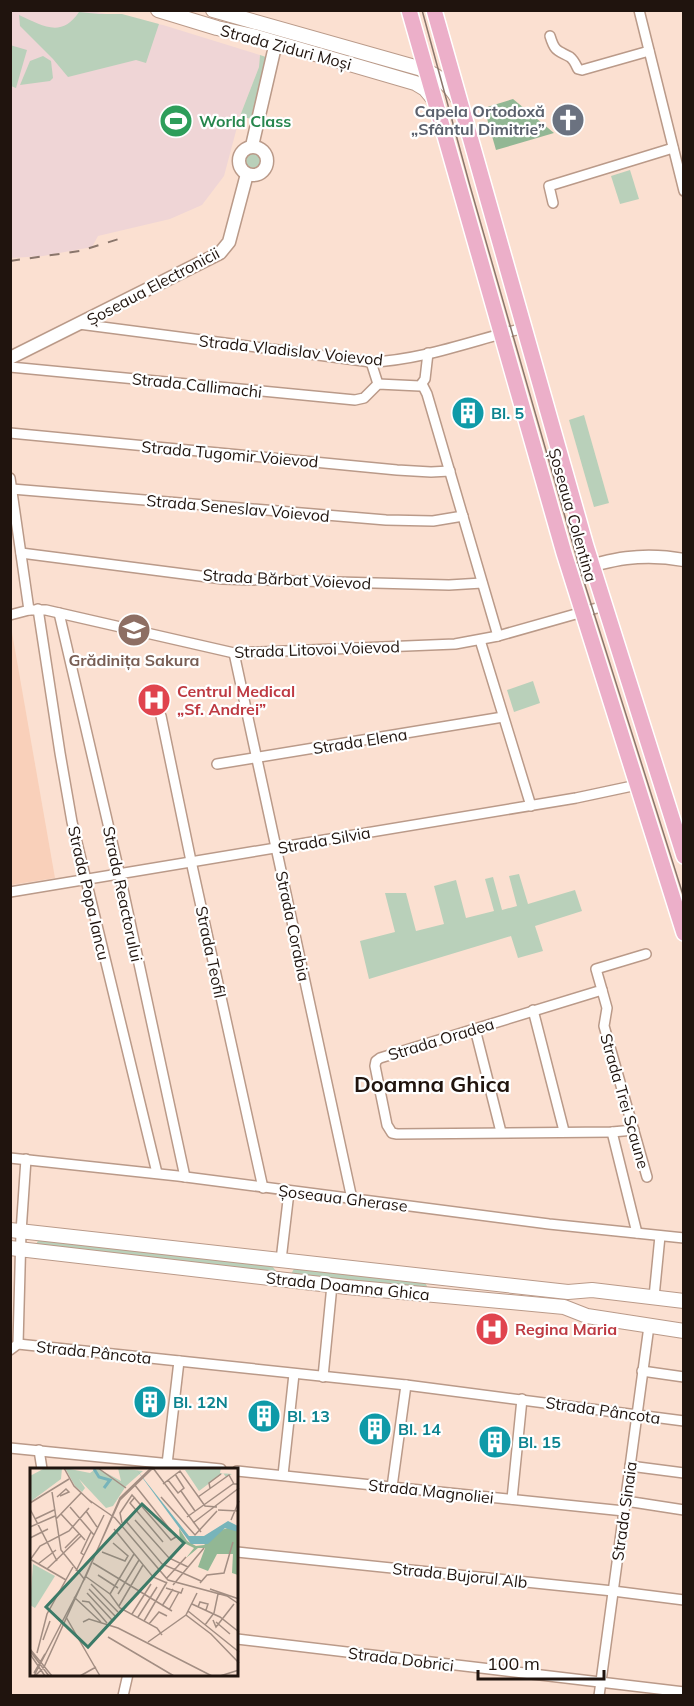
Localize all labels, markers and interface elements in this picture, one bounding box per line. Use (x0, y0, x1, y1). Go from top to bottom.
street label: Strada Ziduri Moși (218, 20, 354, 74)
place label: Capela Ortodoxă „Sfântul Dimitrie” (411, 101, 545, 139)
church icon: Capela Ortodoxă „Sfântul Dimitrie” (550, 102, 586, 138)
sports icon: World Class (158, 103, 194, 139)
place label: World Class (199, 111, 291, 131)
street label: Șoseaua Electronicii (83, 243, 223, 329)
street label: Strada Vladislav Voievod (198, 330, 384, 370)
street label: Strada Callimachi (131, 368, 263, 402)
building icon: Bl. 5 (450, 395, 486, 431)
place label: Bl. 5 (491, 403, 525, 423)
street label: Strada Tugomir Voievod (141, 436, 319, 472)
street label: Șoseaua Colentina (544, 446, 602, 584)
street label: Strada Seneslav Voievod (146, 490, 330, 526)
street label: Strada Bărbat Voievod (202, 565, 372, 593)
school or university icon: Grădinița Sakura (116, 612, 152, 648)
street label: Strada Litovoi Voievod (234, 636, 400, 662)
place label: Grădinița Sakura (68, 650, 200, 671)
place label: Centrul Medical „Sf. Andrei” (177, 681, 295, 719)
hospital icon: Centrul Medical „Sf. Andrei” (136, 682, 172, 718)
street label: Strada Elena (311, 724, 409, 758)
street label: Strada Silvia (276, 822, 372, 858)
street label: Strada Popa Iancu (64, 824, 114, 962)
street label: Strada Reactorului (99, 824, 147, 964)
street label: Strada Corabia (272, 869, 314, 983)
street label: Strada Teofil (192, 904, 230, 1000)
street label: Strada Oradea (386, 1013, 496, 1065)
street label: Strada Trei Scaune (596, 1031, 654, 1171)
district label: Doamna Ghica (354, 1070, 510, 1098)
street label: Șoseaua Gherase (277, 1180, 409, 1216)
street label: Strada Doamna Ghica (265, 1267, 431, 1305)
hospital icon: Regina Maria (474, 1311, 510, 1347)
place label: Regina Maria (515, 1319, 617, 1339)
street label: Strada Pâncota (35, 1336, 153, 1368)
building icon: Bl. 12N (132, 1384, 168, 1420)
place label: Bl. 12N (173, 1392, 228, 1412)
street label: Strada Pâncota (544, 1392, 662, 1428)
building icon: Bl. 13 (246, 1398, 282, 1434)
place label: Bl. 13 (287, 1406, 330, 1426)
building icon: Bl. 14 (357, 1411, 393, 1447)
place label: Bl. 14 (398, 1419, 441, 1439)
building icon: Bl. 15 (477, 1424, 513, 1460)
place label: Bl. 15 (518, 1432, 561, 1452)
street label: Strada Sinaia (607, 1460, 641, 1562)
inset map (30, 1468, 238, 1676)
street label: Strada Magnoliei (367, 1474, 495, 1508)
street label: Strada Bujorul Alb (392, 1558, 528, 1592)
street label: Strada Dobrici (347, 1643, 455, 1675)
scale bar (478, 1643, 604, 1681)
text: 100 m (487, 1652, 540, 1675)

